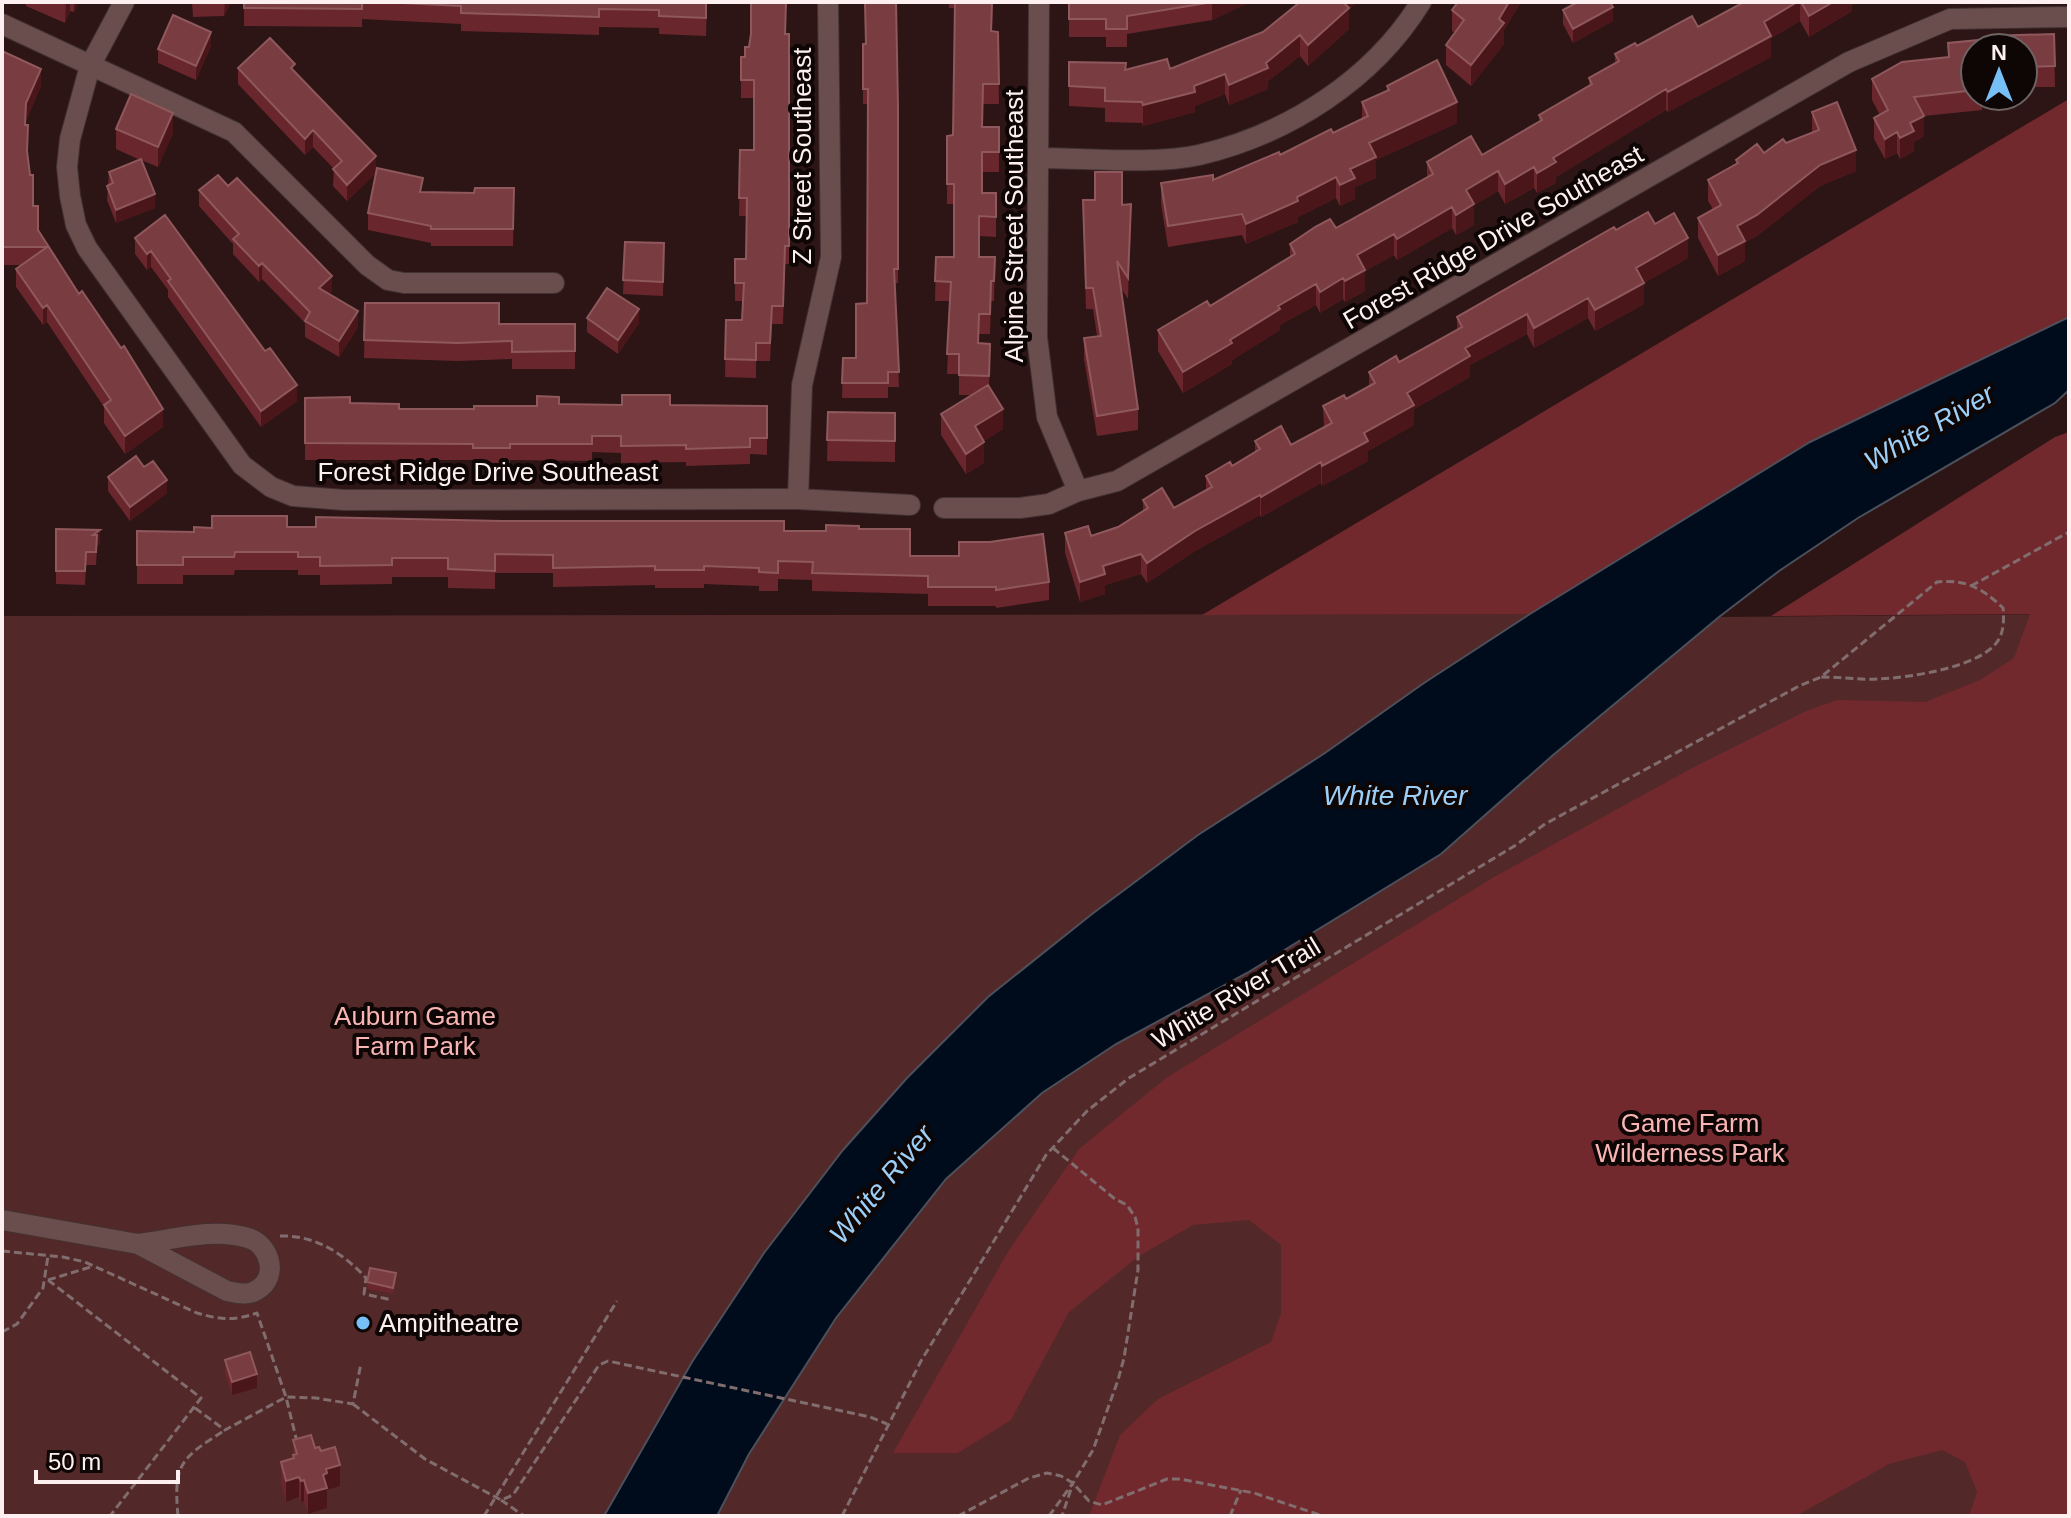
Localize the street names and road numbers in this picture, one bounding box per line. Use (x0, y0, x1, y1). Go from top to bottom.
street label: Z Street Southeast (787, 47, 817, 264)
street label: Alpine Street Southeast (999, 89, 1029, 363)
street label: Forest Ridge Drive Southeast (1338, 138, 1649, 335)
street label: Forest Ridge Drive Southeast (317, 457, 659, 487)
street label: White River Trail (1147, 931, 1325, 1055)

